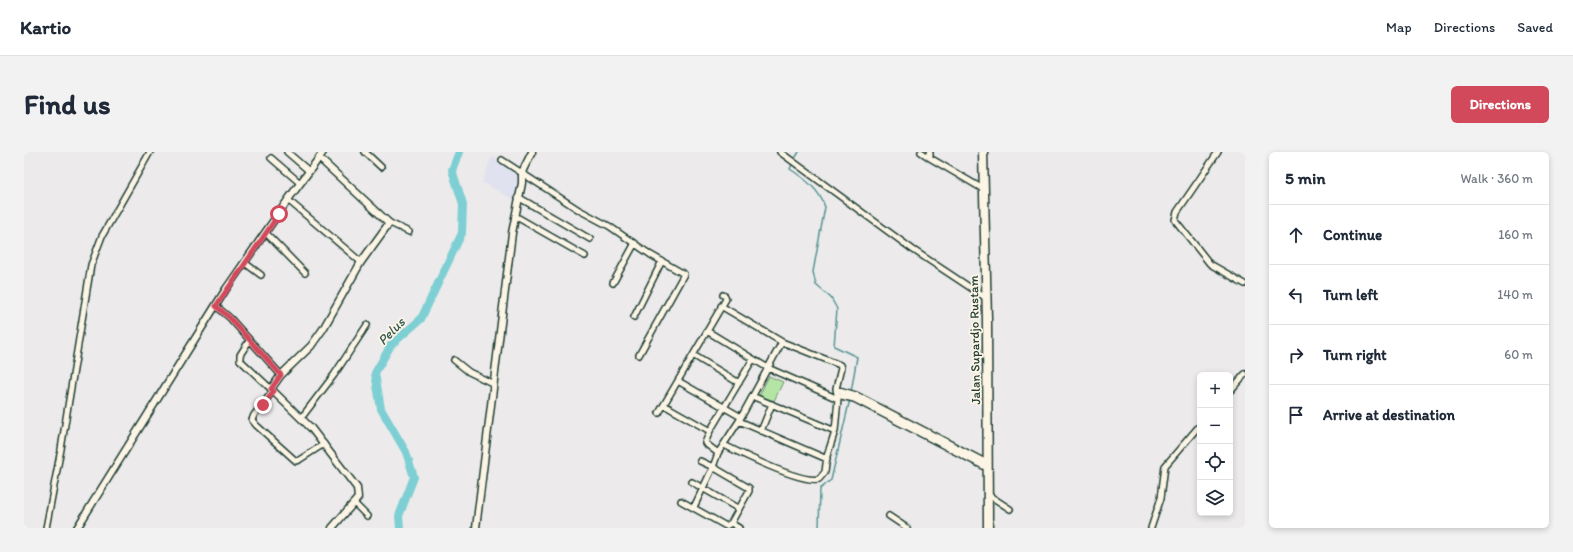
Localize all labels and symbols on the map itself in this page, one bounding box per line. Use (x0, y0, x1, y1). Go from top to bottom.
route start (270, 205, 288, 223)
street label: Jalan Supardjo Rustam (966, 275, 983, 405)
water label: Pelus (374, 313, 409, 349)
route end (254, 396, 272, 414)

